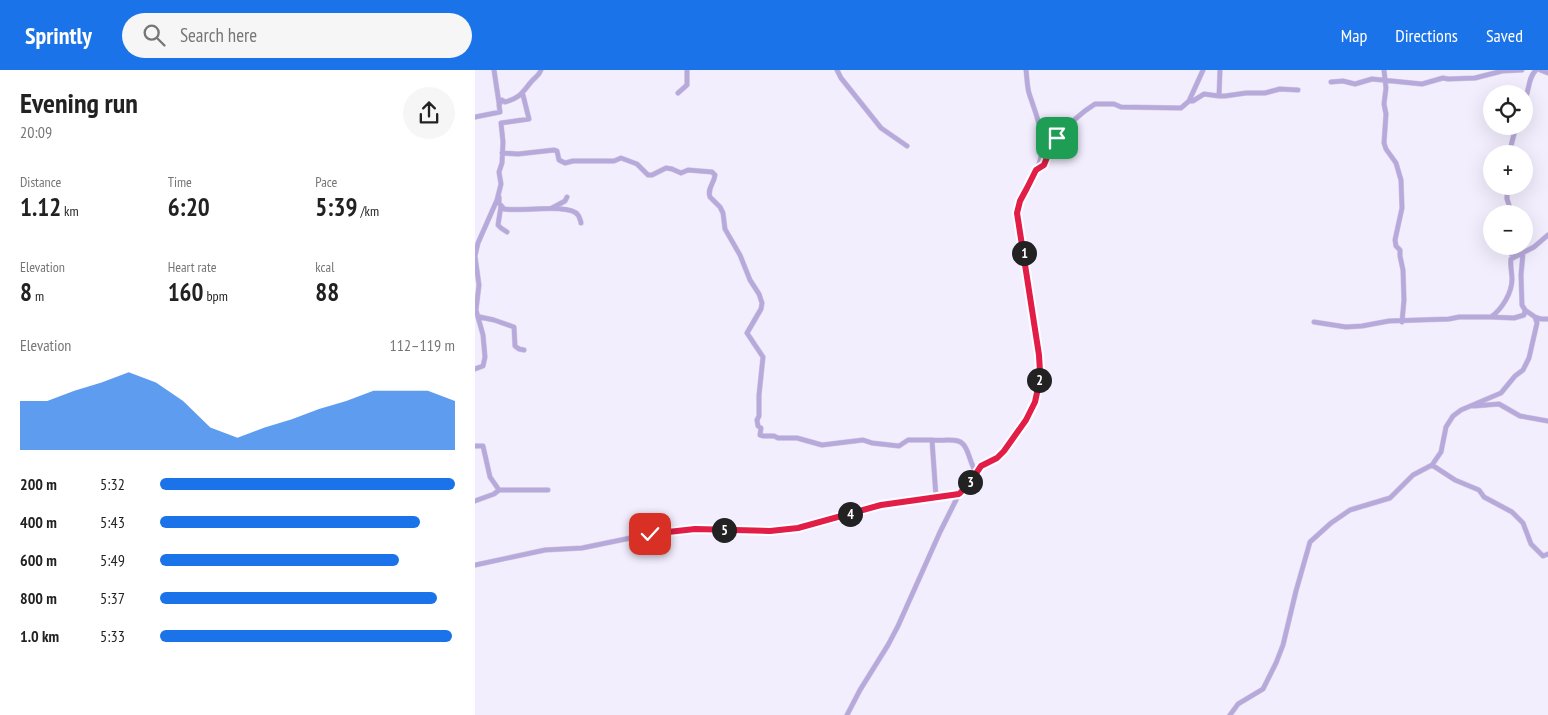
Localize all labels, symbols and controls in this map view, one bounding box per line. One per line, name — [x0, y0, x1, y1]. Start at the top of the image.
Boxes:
search box — [122, 13, 472, 58]
text: Sprintly — [25, 20, 92, 51]
icon: search — [140, 21, 168, 49]
text: Search here — [180, 23, 257, 47]
text: Map — [1341, 24, 1367, 47]
text: Directions — [1395, 24, 1458, 47]
text: Saved — [1486, 24, 1523, 47]
text: Evening run — [20, 84, 138, 121]
map controls — [1483, 85, 1533, 255]
button: locate — [1483, 85, 1533, 135]
button: share — [403, 87, 455, 139]
pin — [1036, 117, 1078, 159]
text: 20:09 — [20, 122, 52, 142]
icon: arrive — [1043, 124, 1071, 152]
button: + — [1483, 145, 1533, 195]
text: Distance — [20, 173, 61, 191]
text: Time — [168, 173, 192, 191]
text: Pace — [315, 173, 337, 191]
text: 1.12 — [20, 191, 61, 223]
text: 6:20 — [168, 191, 210, 223]
text: 5:39 — [315, 191, 357, 223]
text: km — [61, 202, 79, 220]
text: /km — [357, 202, 379, 220]
button: − — [1483, 205, 1533, 255]
pin: 1 — [1011, 240, 1037, 266]
text: 1 — [1021, 244, 1028, 262]
text: Elevation — [20, 258, 65, 276]
text: Heart rate — [168, 258, 217, 276]
text: kcal — [315, 258, 334, 276]
text: 8 — [20, 276, 32, 308]
text: 160 — [168, 276, 204, 308]
text: 88 — [315, 276, 339, 308]
text: m — [32, 287, 44, 305]
text: bpm — [204, 287, 228, 305]
text: Elevation — [20, 335, 71, 355]
text: 112–119 m — [390, 335, 455, 355]
pin: 2 — [1027, 368, 1051, 392]
text: 2 — [1036, 371, 1043, 389]
pin: 3 — [957, 470, 983, 494]
text: 3 — [967, 473, 974, 491]
text: 200 m — [20, 474, 57, 494]
text: 5:32 — [100, 474, 125, 494]
pin: 4 — [837, 502, 863, 526]
text: 4 — [847, 505, 854, 523]
text: 400 m — [20, 512, 57, 532]
text: 5:43 — [100, 512, 125, 532]
pin — [629, 513, 671, 555]
pin: 5 — [711, 518, 737, 542]
icon: check — [636, 520, 664, 548]
text: 5 — [721, 521, 728, 539]
text: 600 m — [20, 550, 57, 570]
text: 5:49 — [100, 550, 125, 570]
text: 800 m — [20, 588, 57, 608]
text: 5:37 — [100, 588, 125, 608]
text: 1.0 km — [20, 626, 59, 646]
text: 5:33 — [100, 626, 125, 646]

